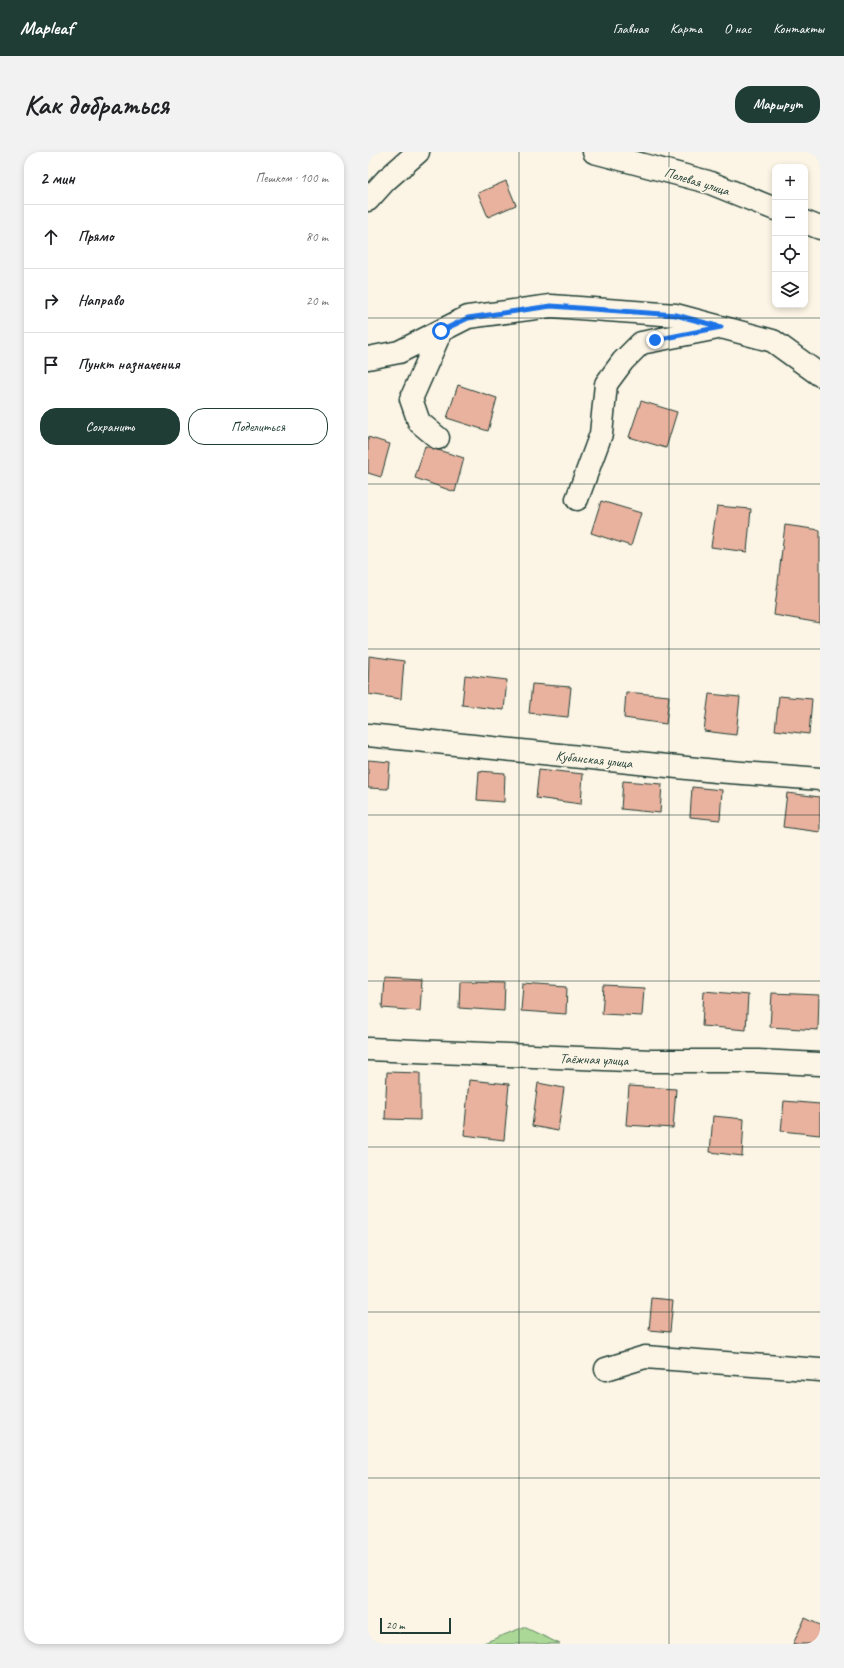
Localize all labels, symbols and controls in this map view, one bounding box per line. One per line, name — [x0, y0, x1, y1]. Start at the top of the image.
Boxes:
text: Mapleaf — [20, 16, 73, 40]
text: Главная — [613, 20, 648, 37]
text: Карта — [670, 20, 702, 37]
text: О нас — [724, 20, 751, 37]
text: Контакты — [773, 20, 824, 37]
button: Маршрут — [735, 86, 820, 123]
text: Как добраться — [24, 87, 169, 122]
street label: Полевая улица — [662, 164, 732, 200]
map controls — [772, 164, 808, 308]
button: + — [772, 164, 808, 200]
text: 2 мин — [40, 168, 75, 189]
text: Пешком · 100 m — [255, 170, 328, 186]
button: − — [772, 200, 808, 236]
icon: ahead — [40, 226, 62, 248]
text: Прямо — [78, 227, 114, 246]
text: 80 m — [306, 229, 328, 245]
button: locate — [772, 236, 808, 272]
button: layers — [772, 272, 808, 308]
icon: right — [40, 290, 62, 312]
text: Направо — [78, 291, 124, 310]
text: 20 m — [306, 293, 328, 309]
route start — [432, 322, 450, 340]
route end — [646, 331, 664, 349]
icon: arrive — [40, 354, 62, 376]
text: Пункт назначения — [78, 355, 180, 374]
button: Сохранить — [40, 408, 180, 445]
button: Поделиться — [188, 408, 328, 445]
street label: Кубанская улица — [555, 747, 634, 772]
street label: Таёжная улица — [559, 1050, 630, 1069]
scale bar — [380, 1616, 451, 1635]
text: 20 m — [386, 1618, 405, 1632]

